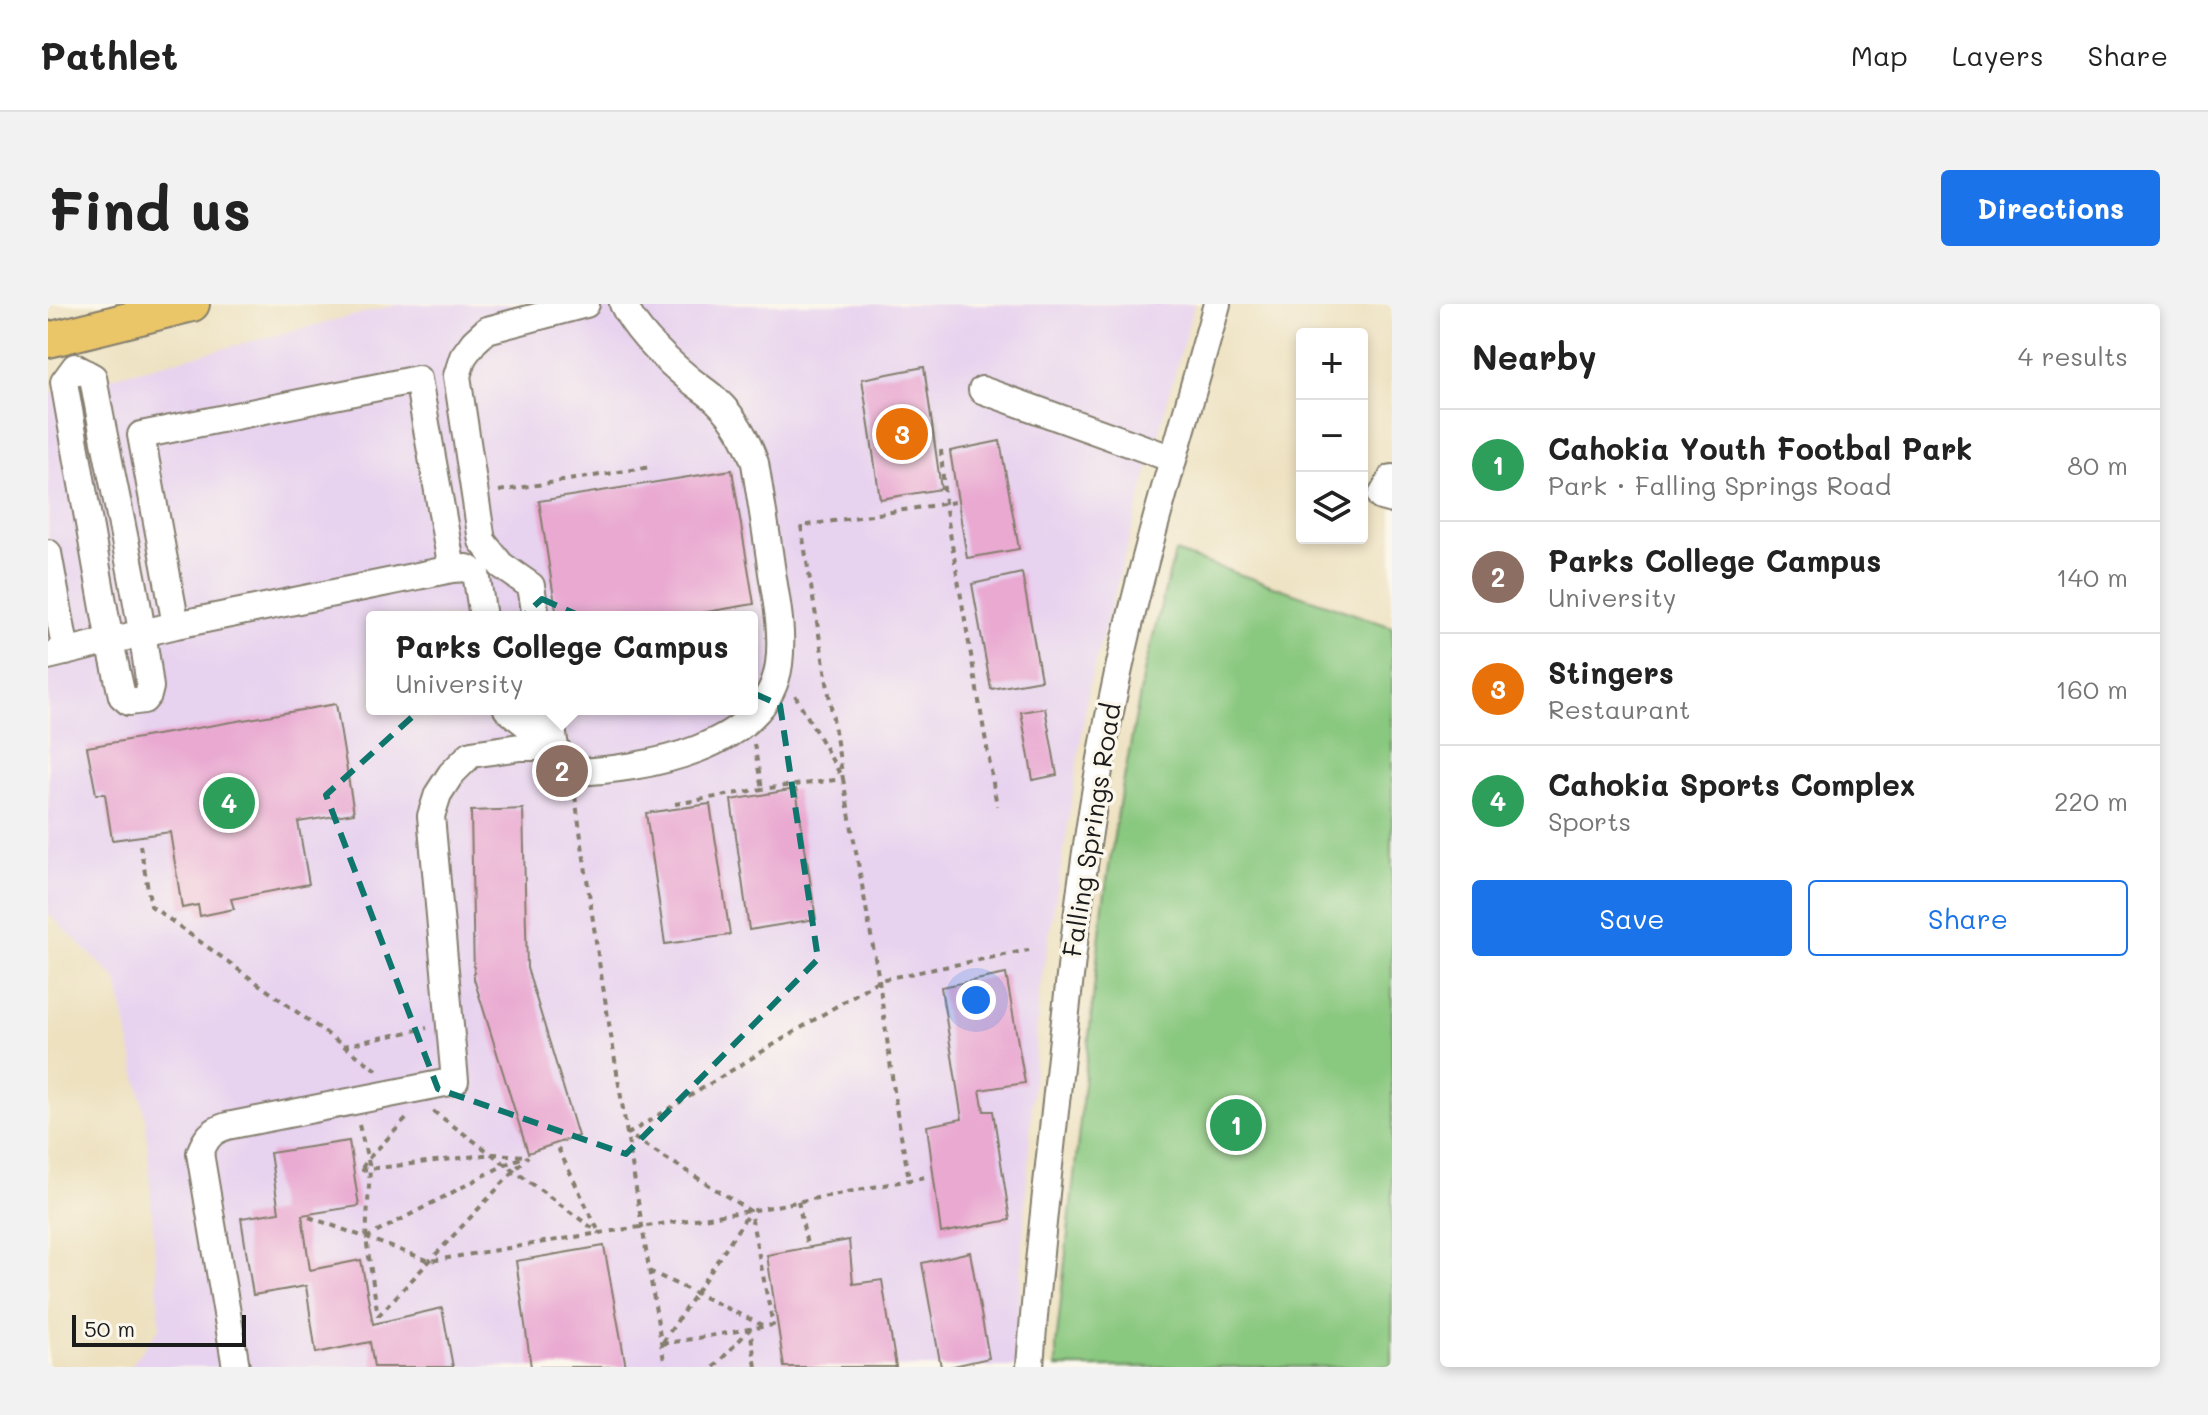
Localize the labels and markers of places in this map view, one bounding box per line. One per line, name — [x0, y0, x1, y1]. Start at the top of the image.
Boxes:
pin: 3 — [876, 404, 928, 464]
pin: 2 — [536, 741, 588, 801]
pin: 4 — [203, 773, 255, 833]
pin: 1 — [1210, 1095, 1262, 1155]

